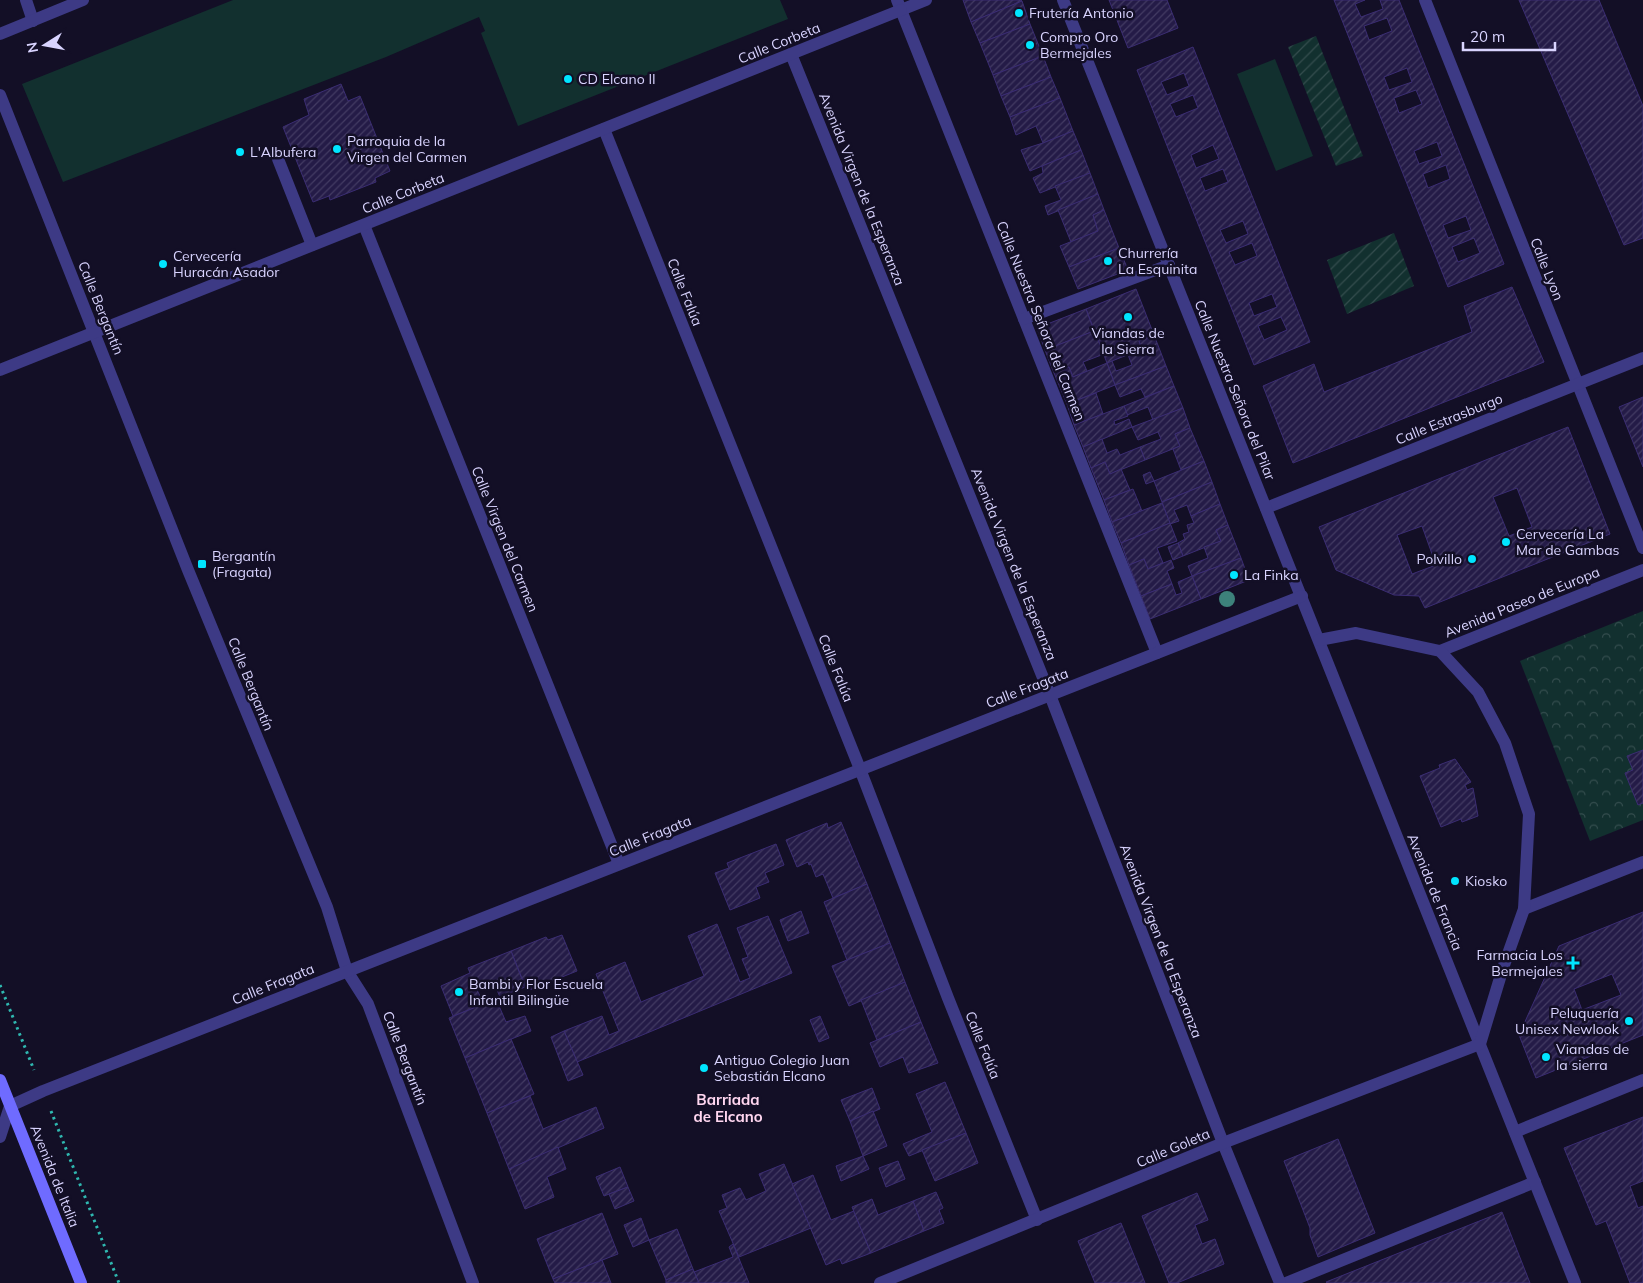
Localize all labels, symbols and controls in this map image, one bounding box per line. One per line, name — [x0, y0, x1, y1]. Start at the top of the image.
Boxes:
place label: Frutería Antonio — [1029, 4, 1134, 22]
marker: Frutería Antonio — [1013, 7, 1025, 19]
street label: Calle Corbeta — [735, 18, 823, 68]
north arrow — [20, 20, 70, 70]
scale bar — [1463, 20, 1556, 52]
text: 20 m — [1470, 27, 1505, 46]
place label: Compro Oro Bermejales — [1040, 28, 1118, 62]
marker: Compro Oro Bermejales — [1024, 39, 1036, 51]
text: N — [22, 41, 42, 54]
place label: CD Elcano II — [578, 70, 656, 88]
marker: CD Elcano II — [562, 73, 574, 85]
street label: Avenida Virgen de la Esperanza — [815, 90, 909, 288]
place label: Parroquia de la Virgen del Carmen — [347, 132, 467, 166]
place label: L'Albufera — [250, 143, 316, 161]
marker: Parroquia de la Virgen del Carmen — [331, 143, 343, 155]
marker: L'Albufera — [234, 146, 246, 158]
street label: Calle Corbeta — [359, 168, 447, 218]
street label: Calle Nuestra Señora del Carmen — [993, 218, 1089, 424]
street label: Calle Lyon — [1526, 235, 1568, 303]
place label: Churrería La Esquinita — [1118, 244, 1197, 278]
place label: Cervecería Huracán Asador — [173, 247, 280, 281]
street label: Calle Falúa — [663, 255, 707, 329]
marker: Churrería La Esquinita — [1102, 255, 1114, 267]
marker: Cervecería Huracán Asador — [157, 258, 169, 270]
street label: Calle Bergantín — [74, 259, 128, 357]
street label: Calle Nuestra Señora del Pilar — [1191, 297, 1280, 483]
marker: Viandas de la Sierra — [1122, 311, 1134, 323]
place label: Viandas de la Sierra — [1091, 324, 1165, 358]
street label: Calle Estrasburgo — [1393, 389, 1505, 449]
street label: Calle Virgen del Carmen — [468, 463, 542, 615]
street label: Avenida Virgen de la Esperanza — [967, 465, 1061, 663]
place label: Cervecería La Mar de Gambas — [1516, 525, 1620, 559]
marker: Cervecería La Mar de Gambas — [1500, 536, 1512, 548]
place label: Bergantín (Fragata) — [212, 547, 276, 581]
place label: Polvillo — [1416, 550, 1462, 568]
marker: Polvillo — [1466, 553, 1478, 565]
marker: Bergantín (Fragata) — [196, 558, 208, 570]
street label: Avenida Paseo de Europa — [1442, 563, 1602, 641]
place label: La Finka — [1244, 566, 1299, 584]
marker: La Finka — [1228, 569, 1240, 581]
street label: Calle Falúa — [814, 631, 858, 705]
street label: Calle Bergantín — [224, 635, 278, 733]
street label: Calle Fragata — [983, 664, 1071, 712]
street label: Calle Fragata — [606, 811, 694, 861]
street label: Avenida de Francia — [1403, 831, 1467, 953]
street label: Avenida Virgen de la Esperanza — [1116, 842, 1206, 1040]
place label: Kiosko — [1465, 872, 1507, 890]
marker: Kiosko — [1449, 875, 1461, 887]
place label: Farmacia Los Bermejales — [1476, 946, 1563, 980]
marker: Farmacia Los Bermejales — [1567, 957, 1579, 969]
street label: Calle Fragata — [229, 959, 317, 1009]
place label: Bambi y Flor Escuela Infantil Bilingüe — [469, 975, 603, 1009]
marker: Bambi y Flor Escuela Infantil Bilingüe — [453, 986, 465, 998]
place label: Peluquería Unisex Newlook — [1515, 1004, 1620, 1038]
street label: Calle Bergantín — [379, 1008, 431, 1108]
street label: Calle Falúa — [961, 1008, 1005, 1082]
marker: Peluquería Unisex Newlook — [1623, 1015, 1635, 1027]
place label: Viandas de la sierra — [1556, 1040, 1629, 1074]
place label: Antiguo Colegio Juan Sebastián Elcano — [714, 1051, 850, 1085]
marker: Viandas de la sierra — [1540, 1051, 1552, 1063]
marker: Antiguo Colegio Juan Sebastián Elcano — [698, 1062, 710, 1074]
district label: Barriada de Elcano — [693, 1090, 763, 1126]
street label: Avenida de Italia — [26, 1122, 84, 1230]
street label: Calle Goleta — [1134, 1124, 1212, 1172]

